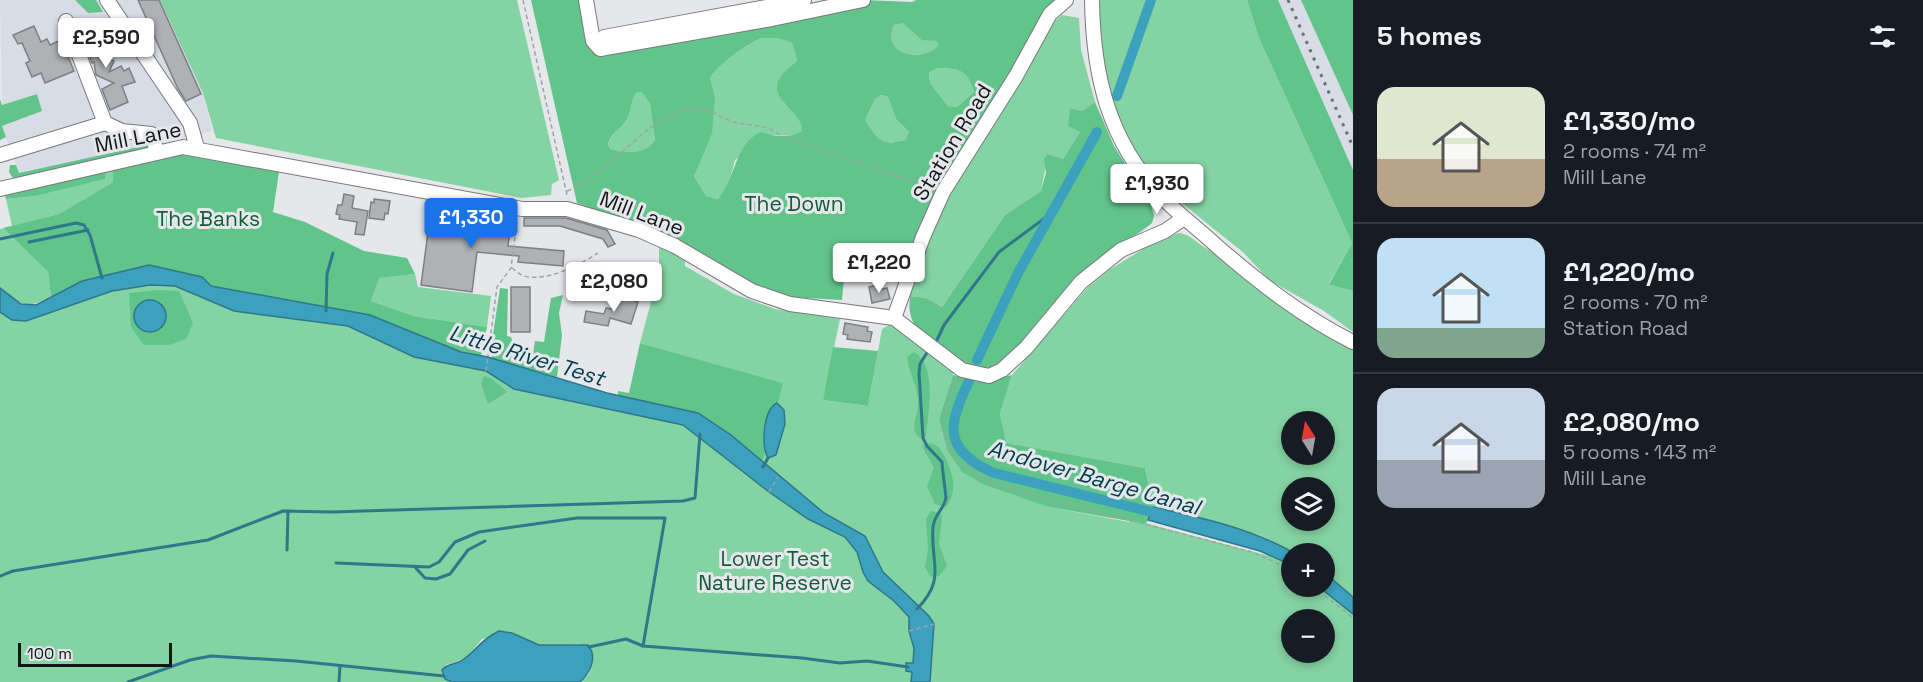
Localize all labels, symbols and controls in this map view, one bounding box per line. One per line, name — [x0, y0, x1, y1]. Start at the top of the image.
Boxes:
pin: £2,590 — [57, 18, 155, 69]
text: 5 homes — [1377, 19, 1482, 53]
icon: filters — [1866, 20, 1899, 53]
text: £2,590 — [72, 24, 140, 50]
street label: Station Road — [907, 79, 997, 205]
text: £1,330/mo — [1563, 104, 1696, 138]
icon: home — [1425, 111, 1497, 183]
street label: Mill Lane — [92, 115, 184, 159]
text: 2 rooms · 74 m² — [1563, 138, 1706, 164]
pin: £1,930 — [1108, 164, 1206, 215]
text: Mill Lane — [1563, 164, 1647, 190]
text: £1,930 — [1124, 170, 1190, 196]
street label: Mill Lane — [596, 185, 688, 241]
park label: The Down — [744, 190, 844, 217]
pin: £1,330 — [422, 198, 520, 249]
text: £1,330 — [439, 204, 503, 230]
park label: The Banks — [156, 205, 260, 232]
pin: £1,220 — [830, 243, 928, 294]
text: £1,220 — [847, 249, 911, 275]
text: £1,220/mo — [1563, 255, 1695, 289]
pin: £2,080 — [565, 262, 663, 313]
icon: home — [1425, 262, 1497, 334]
text: £2,080 — [580, 268, 648, 294]
text: 2 rooms · 70 m² — [1563, 289, 1707, 315]
text: Station Road — [1563, 315, 1688, 341]
water label: Little River Test — [446, 318, 610, 392]
text: £2,080/mo — [1563, 405, 1700, 439]
north arrow — [1281, 411, 1335, 465]
map controls — [1281, 411, 1335, 663]
icon: home — [1425, 412, 1497, 484]
water label: Andover Barge Canal — [985, 433, 1206, 521]
text: 5 rooms · 143 m² — [1563, 439, 1716, 465]
text: Mill Lane — [1563, 465, 1647, 491]
button: layers — [1281, 477, 1335, 531]
button: + — [1281, 543, 1335, 597]
park label: Lower Test Nature Reserve — [698, 545, 852, 596]
button: − — [1281, 609, 1335, 663]
scale bar — [18, 640, 172, 668]
text: 100 m — [27, 643, 72, 664]

